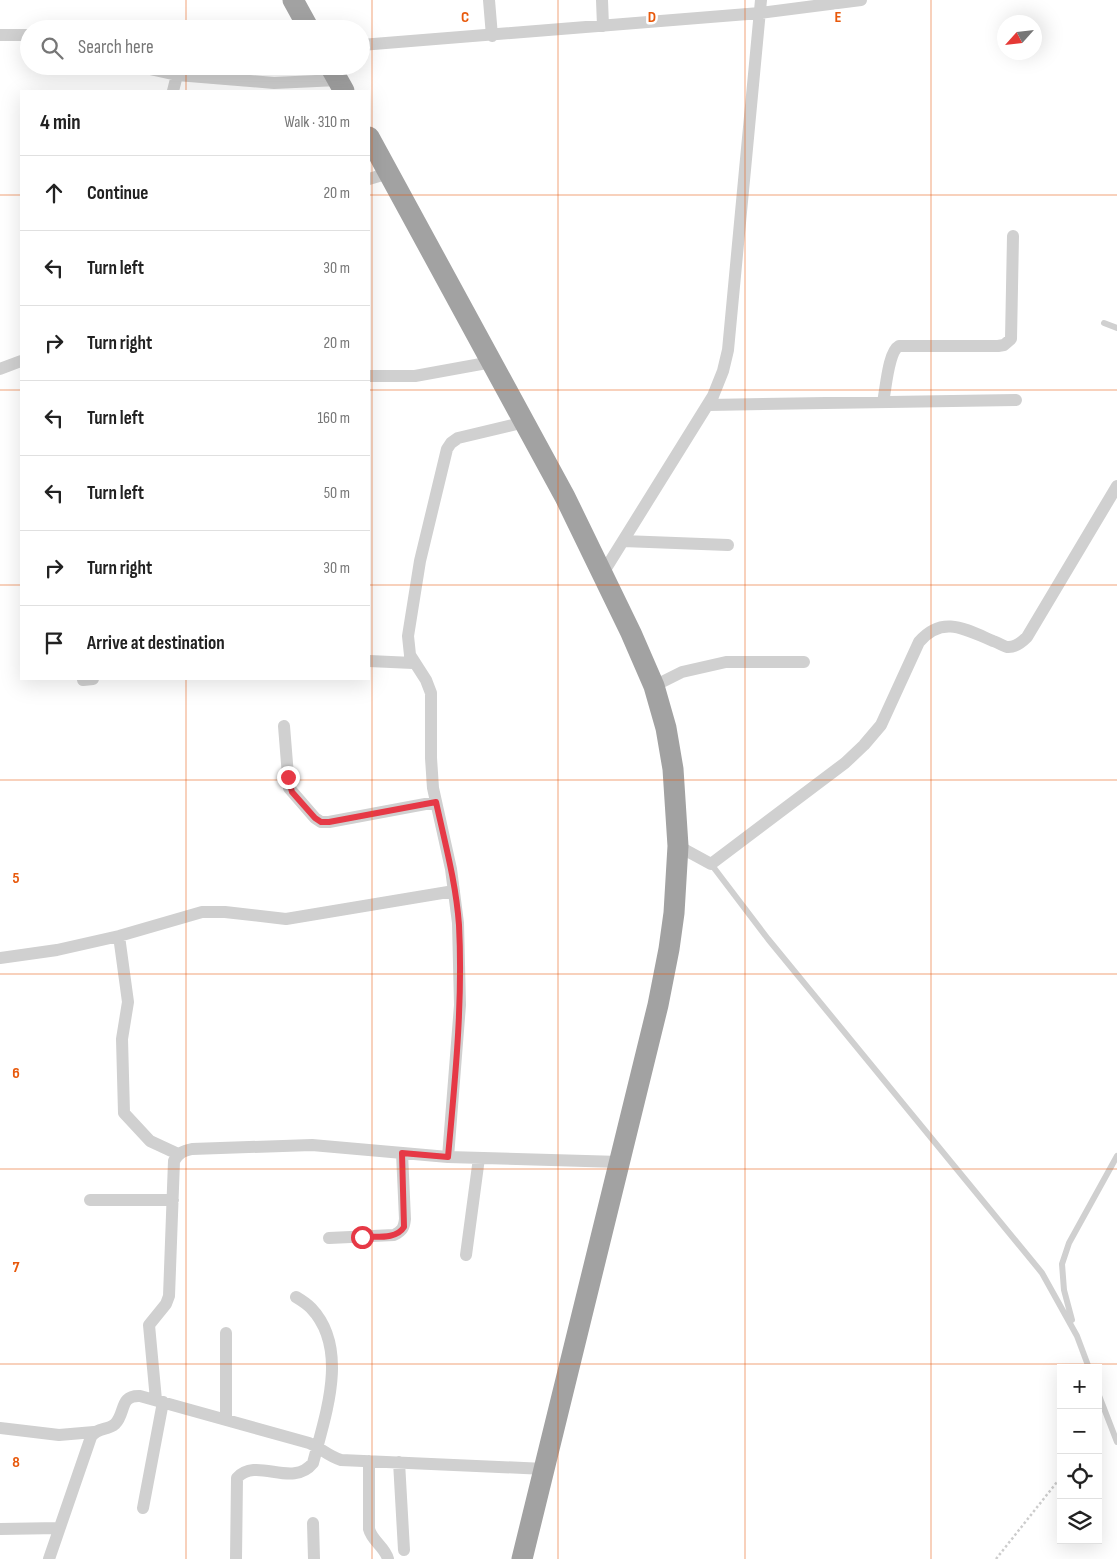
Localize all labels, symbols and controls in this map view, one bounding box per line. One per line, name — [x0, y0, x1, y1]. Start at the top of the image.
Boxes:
text: C — [461, 8, 469, 27]
text: D — [648, 8, 656, 27]
text: E — [835, 8, 842, 27]
north arrow — [997, 15, 1042, 60]
search box — [20, 20, 370, 75]
icon: search — [38, 34, 66, 62]
text: Search here — [78, 36, 154, 59]
text: 4 min — [40, 110, 81, 135]
text: Walk · 310 m — [284, 113, 350, 132]
icon: ahead — [40, 179, 68, 207]
text: Continue — [87, 182, 148, 205]
text: 20 m — [323, 184, 350, 203]
icon: left — [40, 254, 68, 282]
text: Turn left — [87, 257, 144, 280]
text: 30 m — [323, 259, 350, 278]
icon: right — [40, 329, 68, 357]
text: Turn right — [87, 332, 152, 355]
text: 20 m — [323, 334, 350, 353]
icon: left — [40, 404, 68, 432]
text: Turn left — [87, 407, 144, 430]
text: 160 m — [317, 409, 350, 428]
icon: left — [40, 479, 68, 507]
text: Turn left — [87, 482, 144, 505]
text: 50 m — [324, 484, 350, 503]
icon: right — [40, 554, 68, 582]
text: Turn right — [87, 557, 152, 580]
text: 30 m — [323, 559, 350, 578]
icon: arrive — [40, 629, 68, 657]
text: Arrive at destination — [87, 632, 225, 655]
route end — [277, 766, 300, 789]
text: 5 — [12, 869, 20, 888]
text: 6 — [12, 1064, 20, 1083]
route start — [351, 1226, 374, 1249]
text: 7 — [13, 1258, 20, 1277]
map controls — [1057, 1364, 1102, 1544]
button: + — [1057, 1364, 1102, 1409]
button: − — [1057, 1409, 1102, 1454]
text: 8 — [12, 1453, 20, 1472]
button: locate — [1057, 1454, 1102, 1499]
button: layers — [1057, 1499, 1102, 1544]

